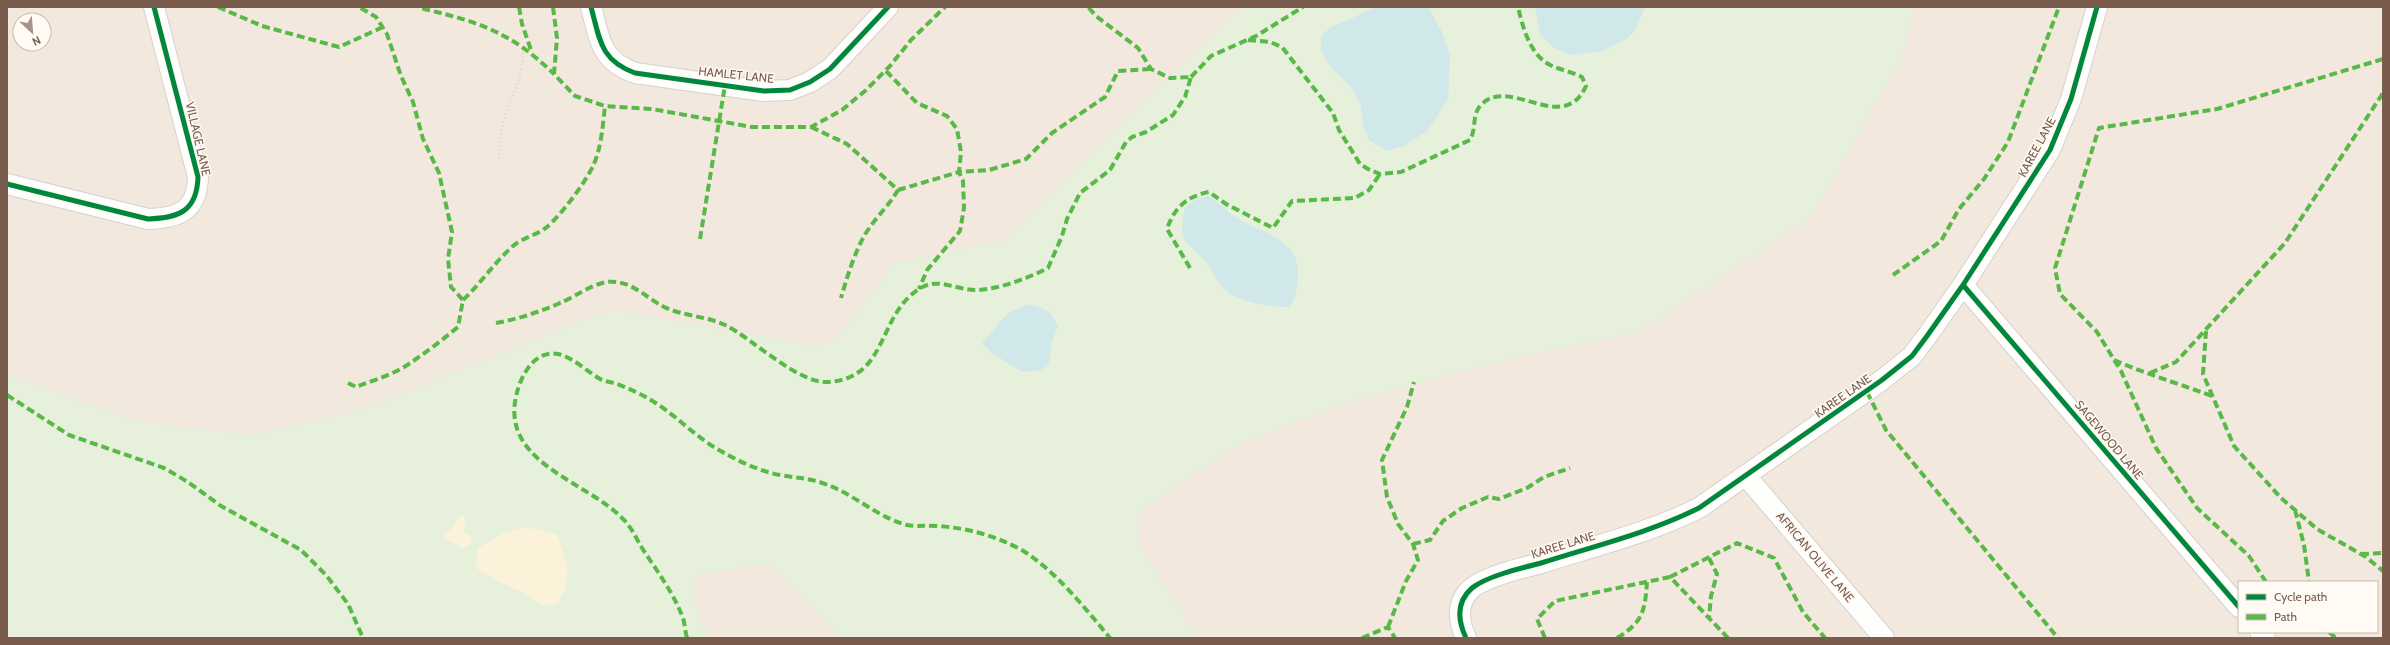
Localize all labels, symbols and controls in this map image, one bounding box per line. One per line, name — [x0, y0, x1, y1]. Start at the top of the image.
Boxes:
north arrow — [12, 12, 52, 52]
text: N — [30, 33, 43, 49]
street label: HAMLET LANE — [698, 63, 775, 86]
street label: VILLAGE LANE — [183, 100, 214, 178]
street label: KAREE LANE — [2014, 114, 2059, 179]
street label: KAREE LANE — [1811, 370, 1874, 421]
street label: SAGEWOOD LANE — [2072, 397, 2147, 483]
street label: AFRICAN OLIVE LANE — [1773, 508, 1858, 605]
street label: KAREE LANE — [1529, 528, 1597, 561]
legend — [2238, 581, 2378, 633]
text: Cycle path — [2274, 589, 2327, 604]
text: Path — [2274, 609, 2297, 624]

